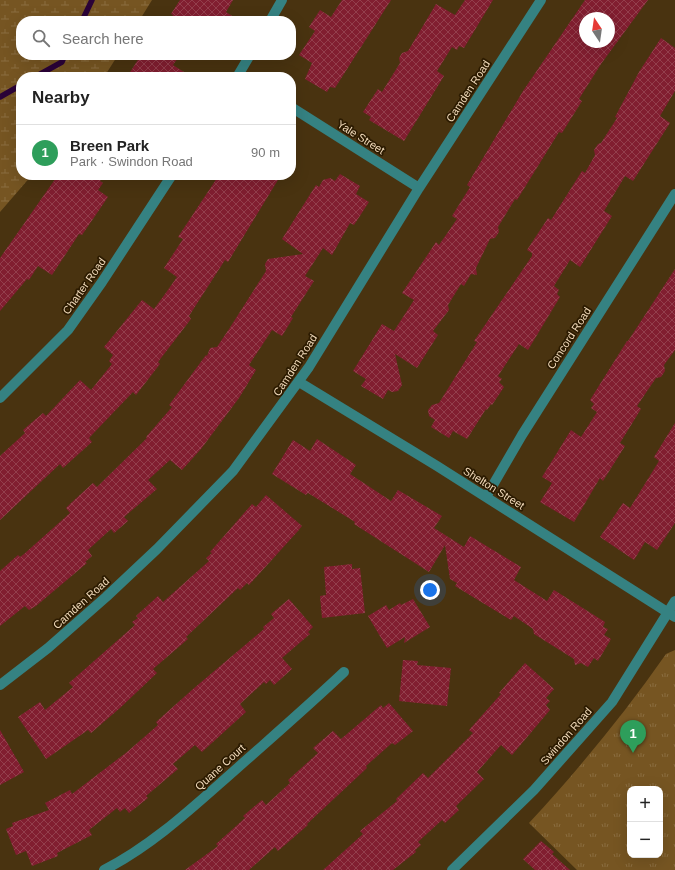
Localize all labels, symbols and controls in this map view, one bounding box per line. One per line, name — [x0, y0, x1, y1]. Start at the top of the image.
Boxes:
north arrow — [579, 12, 615, 48]
search box — [16, 16, 296, 60]
icon: search — [30, 27, 52, 49]
text: Search here — [62, 30, 144, 47]
street label: Camden Road — [444, 58, 492, 124]
text: Nearby — [32, 88, 90, 107]
street label: Yale Street — [335, 118, 387, 156]
text: Breen Park — [70, 137, 149, 154]
text: 1 — [41, 145, 49, 160]
text: 90 m — [251, 145, 280, 160]
text: Park · Swindon Road — [70, 154, 193, 169]
street label: Charter Road — [60, 256, 108, 316]
street label: Concord Road — [545, 305, 593, 371]
street label: Camden Road — [271, 332, 319, 398]
street label: Shelton Street — [461, 464, 527, 512]
street label: Camden Road — [51, 575, 111, 631]
your location — [420, 580, 440, 600]
street label: Swindon Road — [538, 705, 594, 767]
pin: 1 — [620, 720, 646, 753]
street label: Quane Court — [193, 741, 247, 793]
map controls — [627, 786, 663, 858]
button: + — [627, 786, 663, 822]
button: − — [627, 822, 663, 858]

